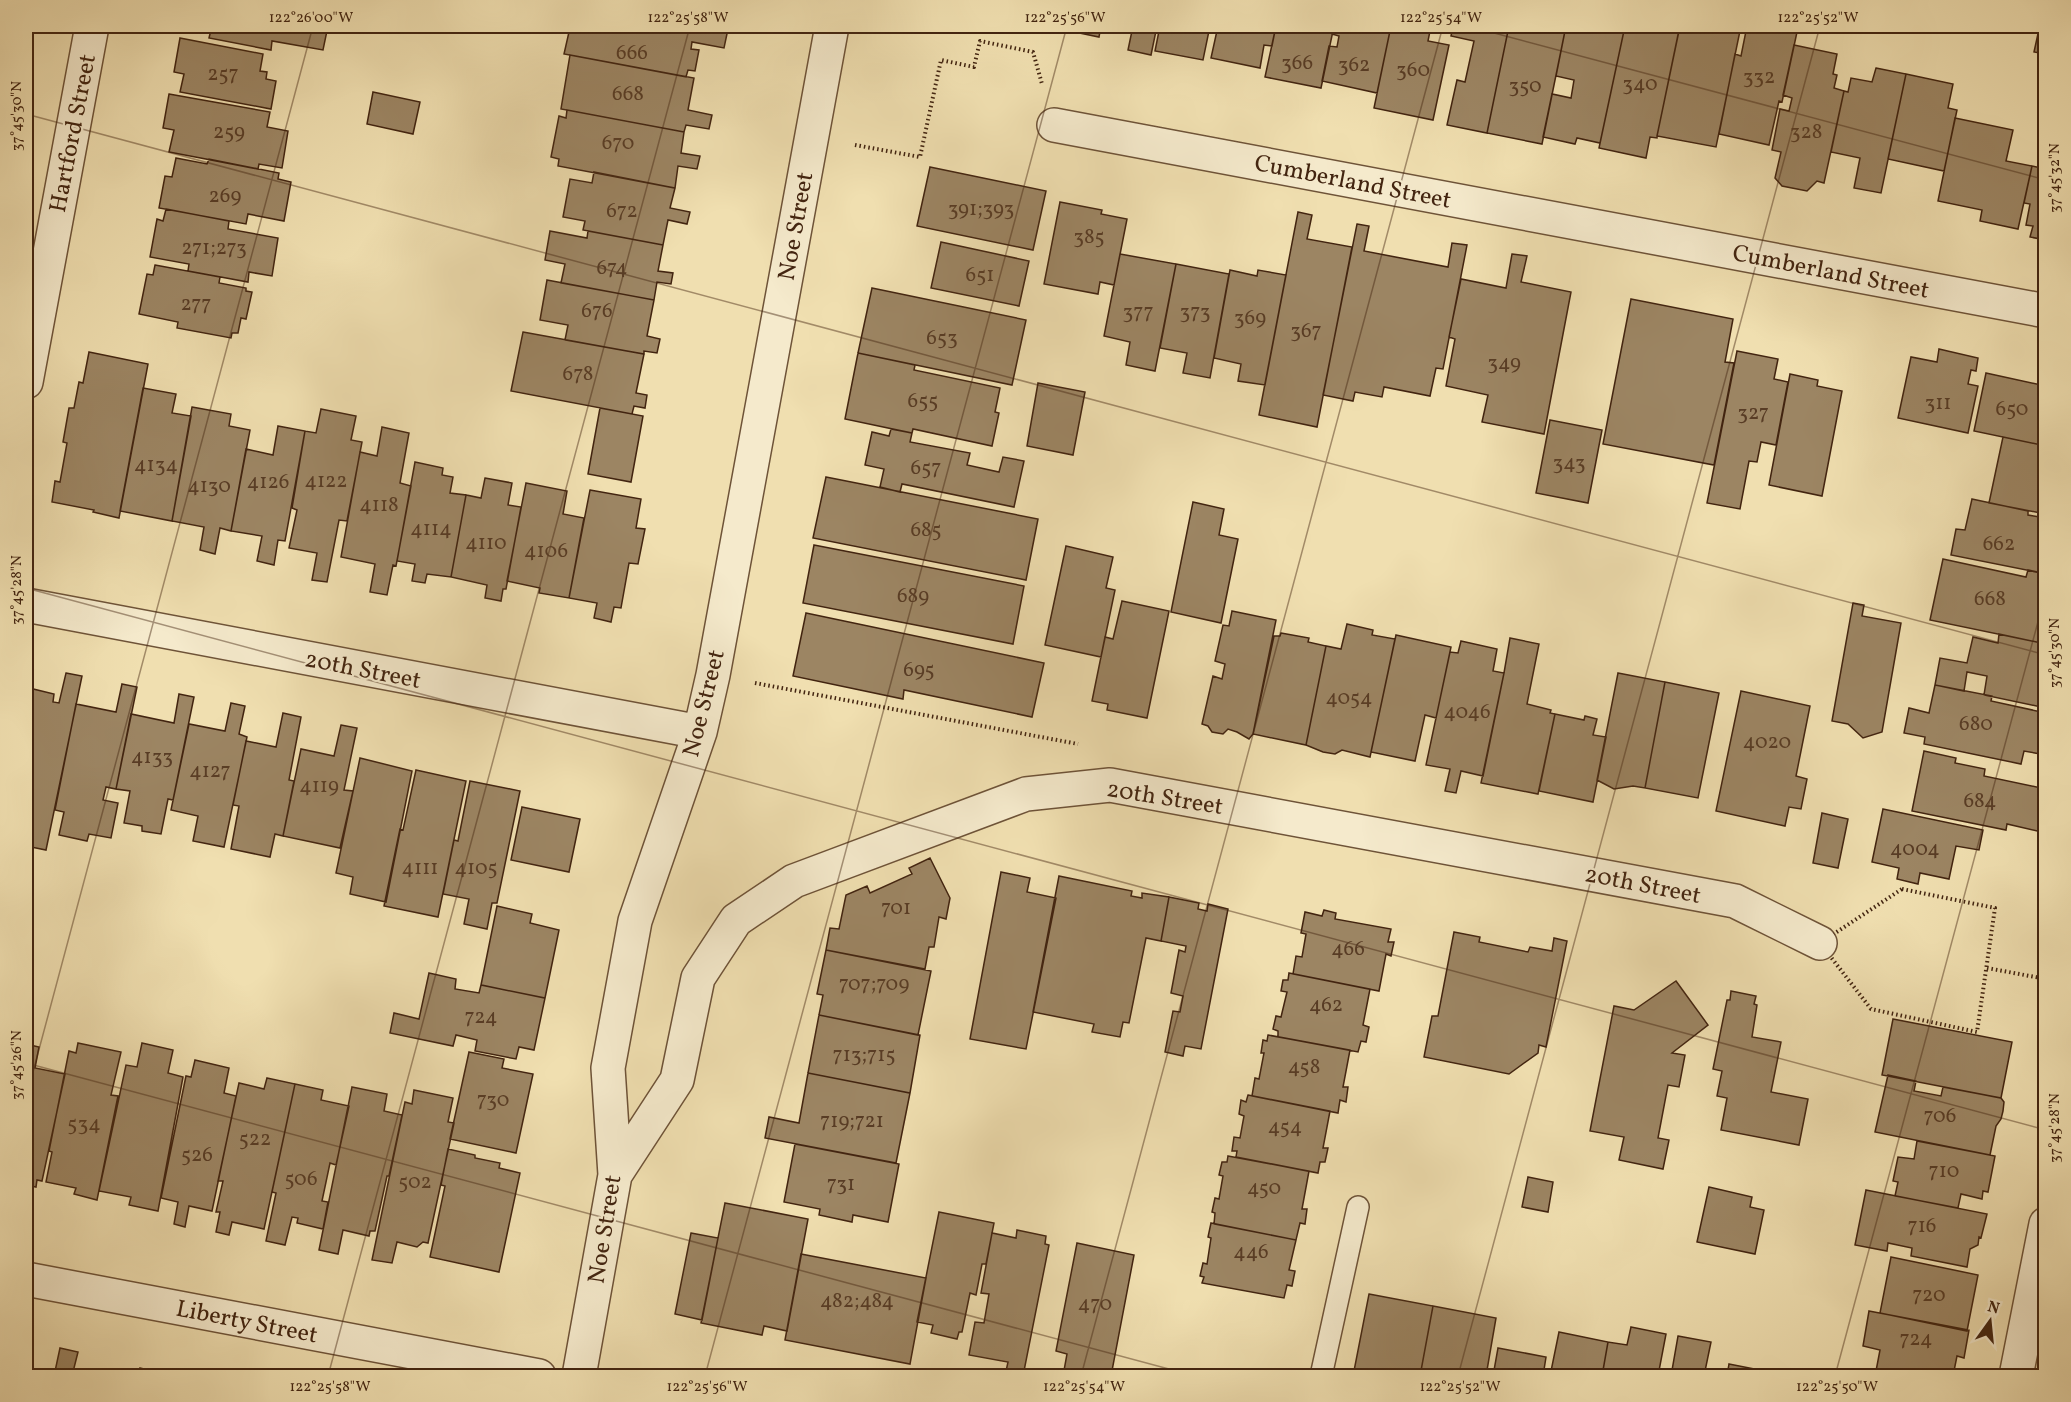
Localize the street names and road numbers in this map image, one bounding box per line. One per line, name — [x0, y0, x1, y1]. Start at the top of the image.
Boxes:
street label: Hartford Street — [42, 51, 106, 216]
street label: Cumberland Street — [1251, 147, 1454, 219]
street label: Noe Street — [771, 169, 823, 283]
street label: Cumberland Street — [1729, 237, 1932, 309]
street label: 20th Street — [302, 643, 424, 699]
street label: Noe Street — [675, 646, 735, 761]
street label: 20th Street — [1104, 773, 1225, 825]
street label: 20th Street — [1582, 858, 1704, 914]
street label: Noe Street — [581, 1173, 631, 1286]
street label: Liberty Street — [173, 1293, 320, 1353]

